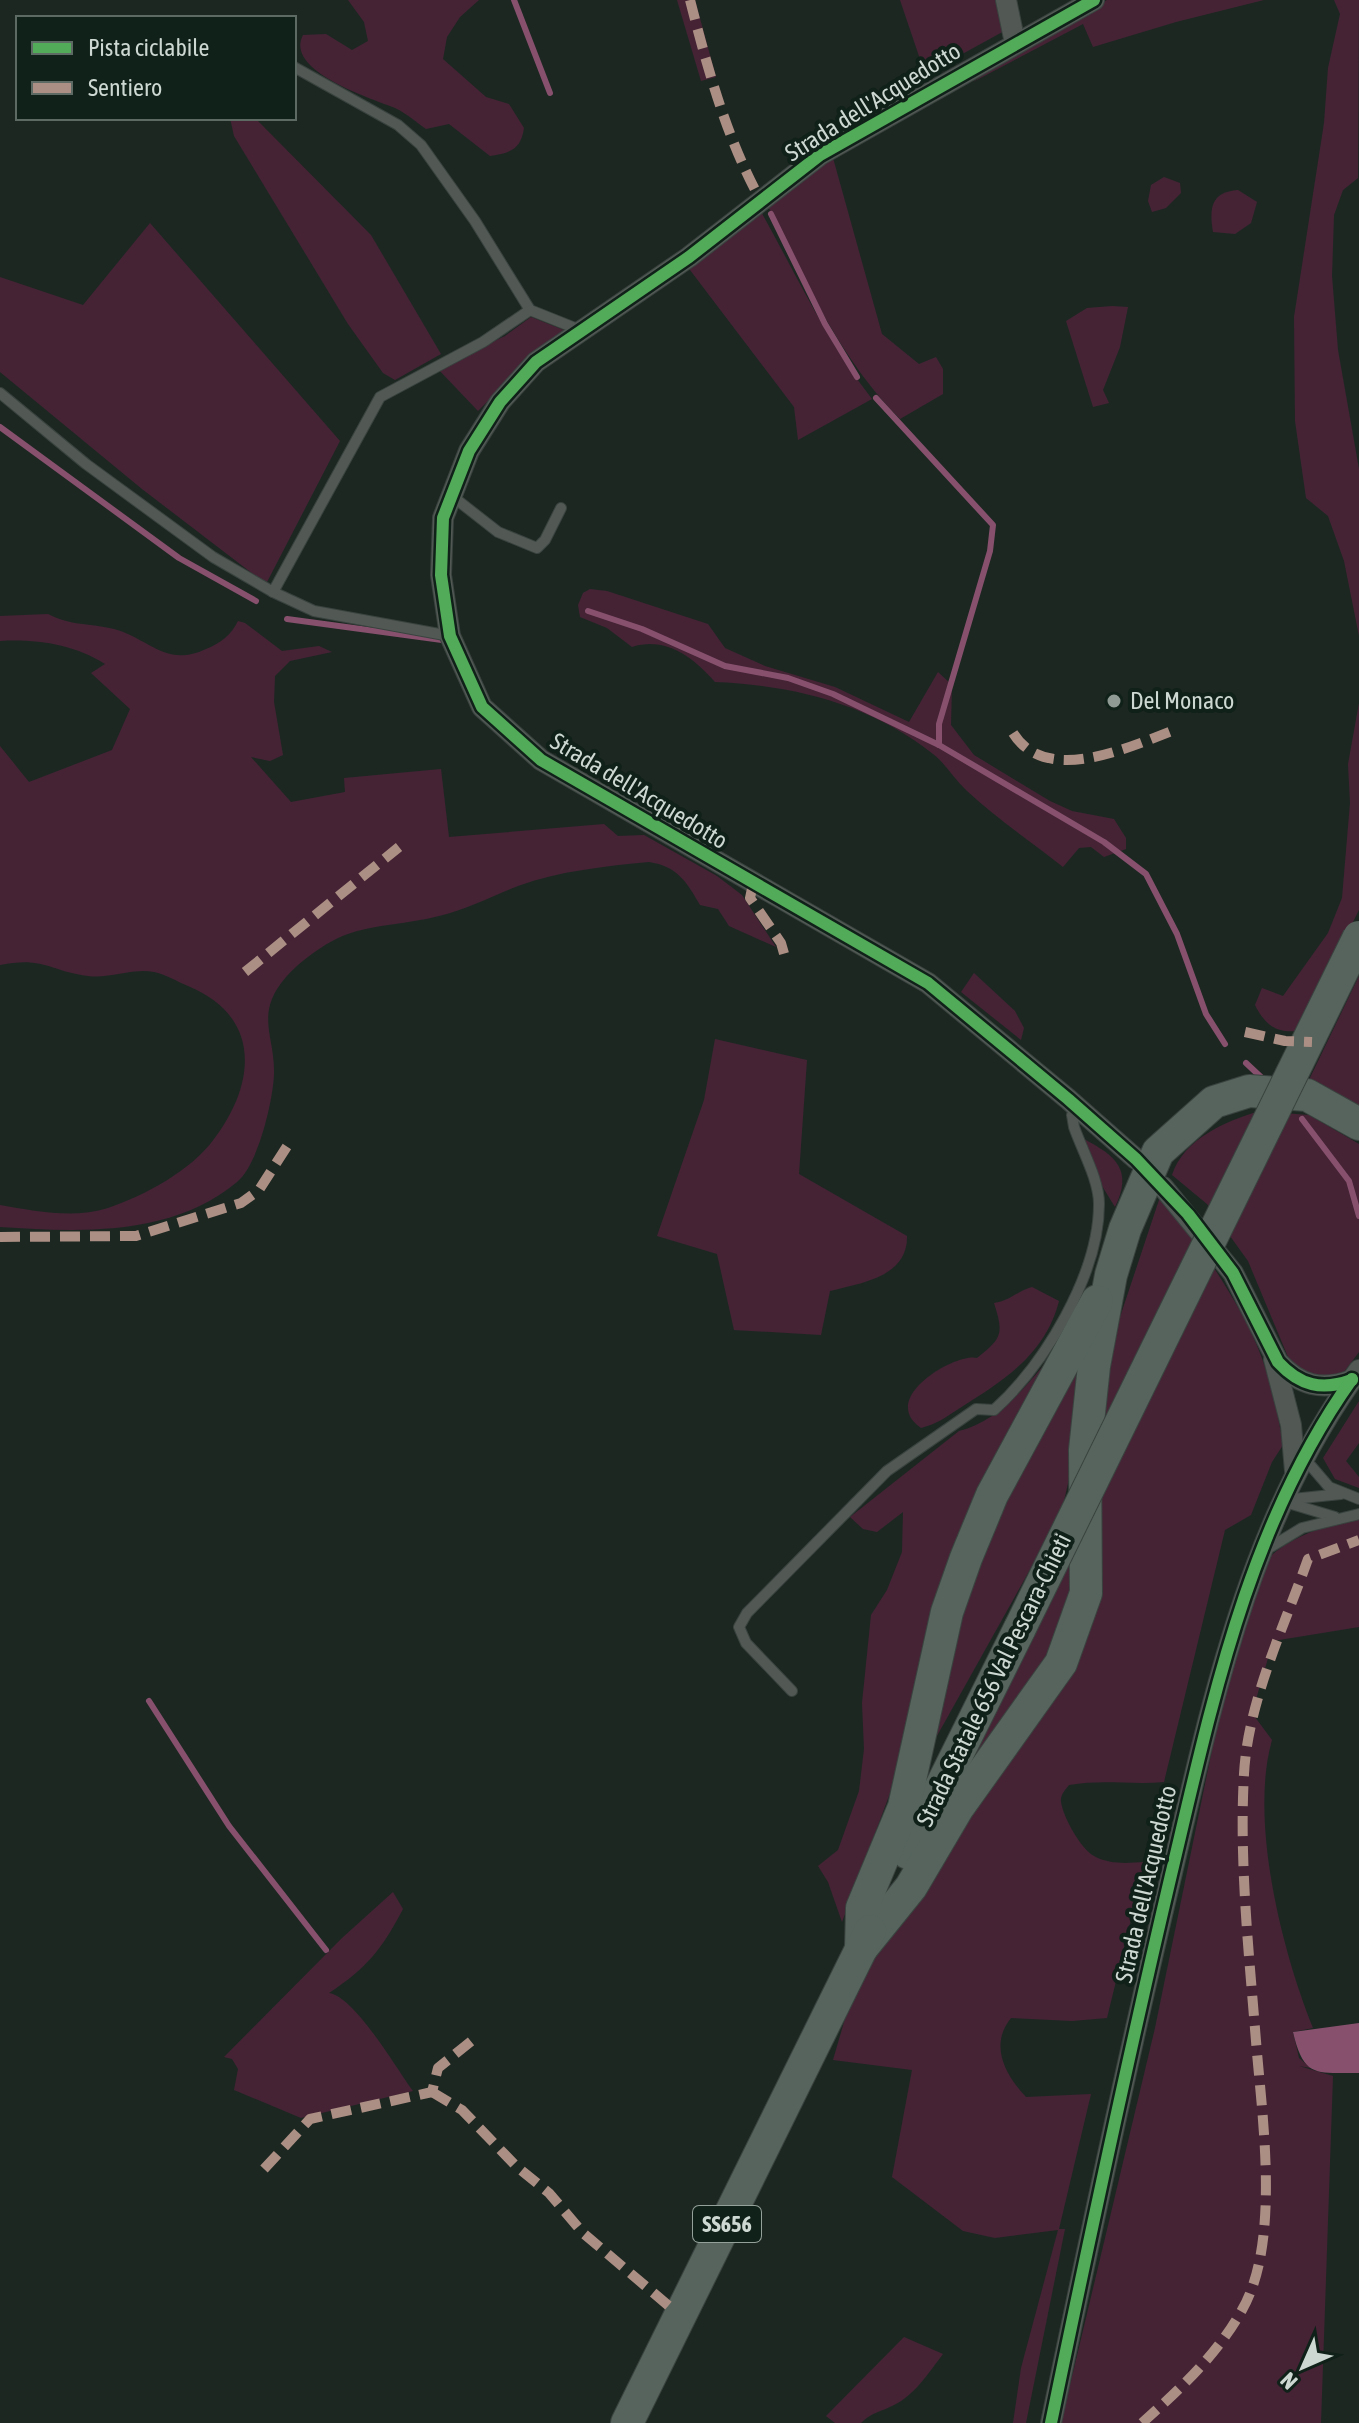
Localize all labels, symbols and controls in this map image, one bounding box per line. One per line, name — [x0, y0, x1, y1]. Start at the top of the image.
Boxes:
legend — [16, 16, 296, 120]
text: Pista ciclabile — [88, 34, 209, 61]
street label: Strada dell'Acquedotto — [780, 37, 965, 166]
text: Sentiero — [88, 74, 162, 101]
place label: Del Monaco — [1130, 687, 1234, 714]
marker: Del Monaco — [1105, 692, 1123, 710]
street label: Strada dell'Acquedotto — [546, 727, 733, 854]
street label: Strada Statale 656 Val Pescara-Chieti — [911, 1529, 1076, 1830]
street label: Strada dell'Acquedotto — [1110, 1783, 1181, 1985]
road number: SS656 — [693, 2206, 761, 2242]
north arrow — [1263, 2327, 1343, 2407]
text: N — [1275, 2367, 1303, 2395]

